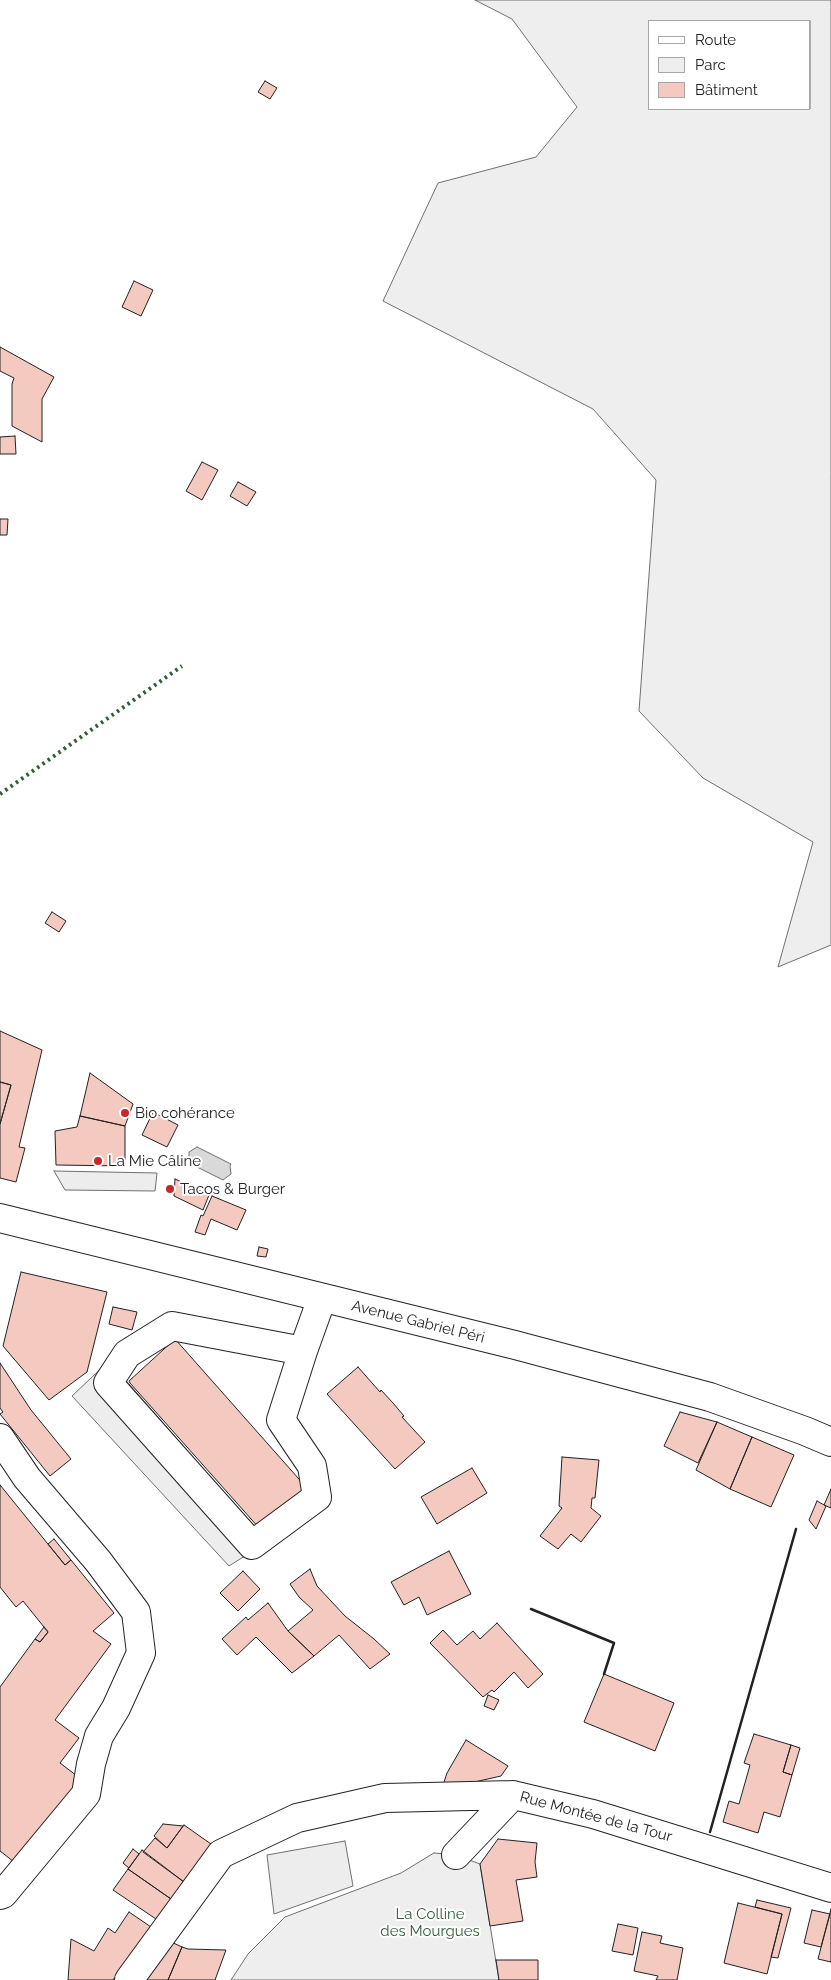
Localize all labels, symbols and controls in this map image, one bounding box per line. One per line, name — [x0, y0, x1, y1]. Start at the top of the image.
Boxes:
legend — [648, 20, 811, 110]
text: Route — [695, 31, 736, 49]
text: Parc — [695, 56, 726, 74]
text: Bâtiment — [695, 81, 758, 99]
place label: Bio cohérance — [135, 1104, 235, 1122]
marker: Bio cohérance — [119, 1107, 131, 1119]
place label: La Mie Câline — [108, 1152, 201, 1170]
marker: La Mie Câline — [92, 1155, 104, 1167]
place label: Tacos & Burger — [180, 1180, 285, 1198]
marker: Tacos & Burger — [164, 1183, 176, 1195]
street label: Avenue Gabriel Péri — [350, 1297, 486, 1347]
street label: Rue Montée de la Tour — [518, 1788, 674, 1846]
park label: La Colline des Mourgues — [380, 1905, 480, 1940]

